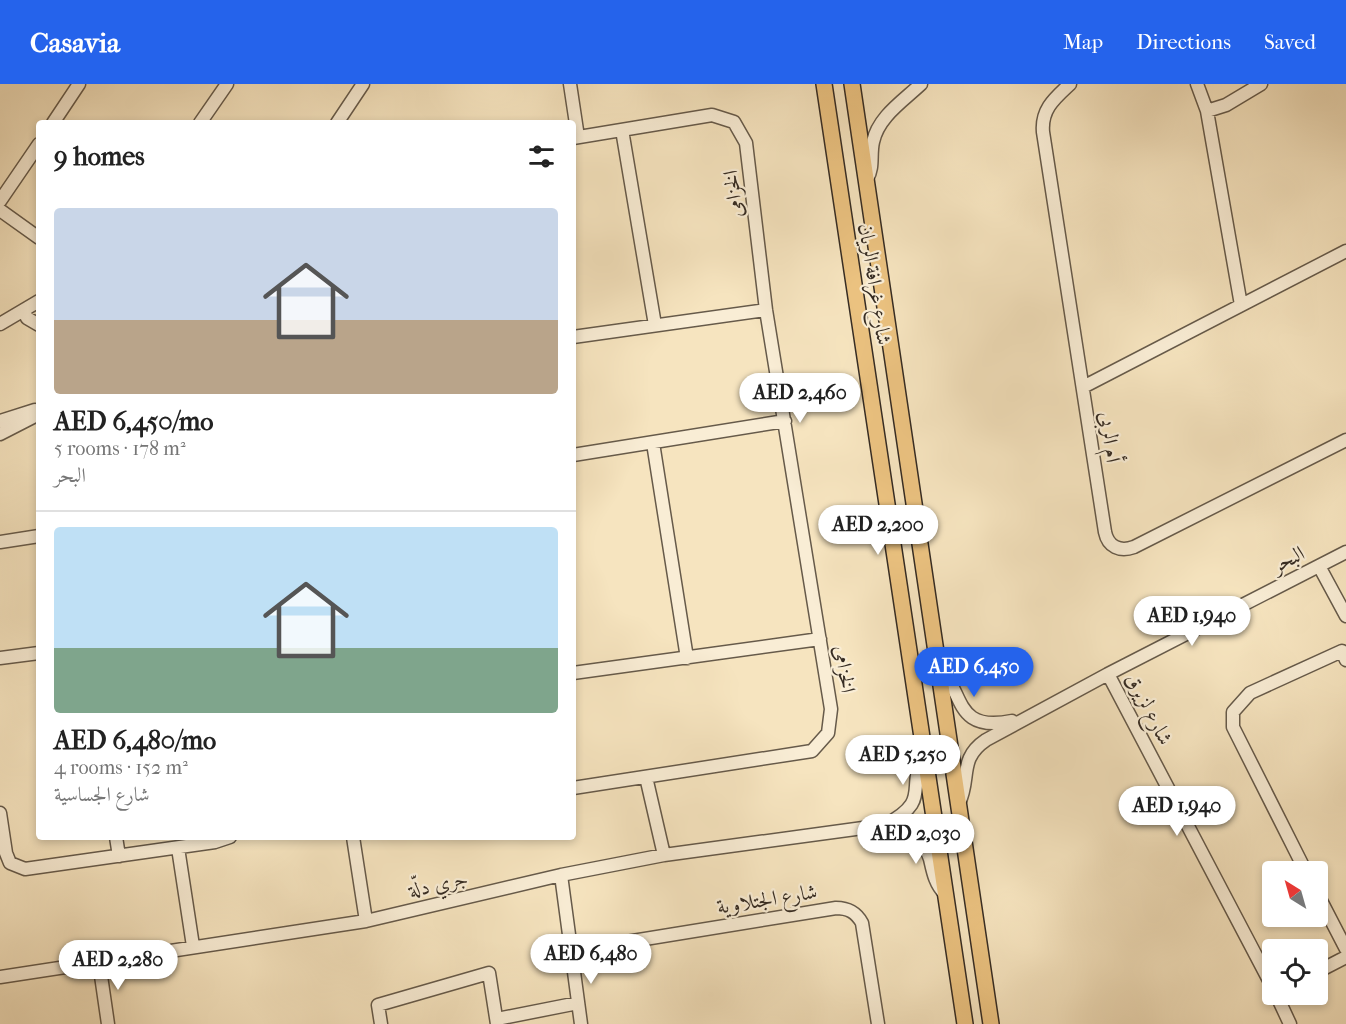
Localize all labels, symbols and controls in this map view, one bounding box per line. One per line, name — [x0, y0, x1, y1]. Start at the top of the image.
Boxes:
text: Casavia — [30, 26, 120, 59]
text: Map — [1063, 30, 1103, 54]
text: Directions — [1136, 30, 1231, 54]
text: Saved — [1264, 30, 1316, 54]
icon: filters — [525, 140, 558, 173]
text: 9 homes — [54, 141, 145, 172]
street label: الخزامى — [718, 169, 749, 219]
street label: شارع غرافة الريان — [848, 222, 896, 347]
icon: home — [252, 247, 360, 355]
pin: AED 2,460 — [731, 373, 869, 424]
text: AED 2,460 — [753, 381, 847, 404]
text: AED 6,450/mo — [54, 406, 214, 437]
street label: أم الربى — [1089, 410, 1128, 465]
text: 5 rooms · 178 m² — [54, 437, 186, 460]
text: البحر — [54, 464, 86, 487]
pin: AED 2,200 — [809, 505, 947, 556]
text: AED 2,200 — [832, 513, 924, 536]
street label: البحر — [1266, 541, 1309, 579]
icon: home — [252, 566, 360, 674]
pin: AED 1,940 — [1123, 596, 1261, 647]
text: AED 1,940 — [1148, 604, 1236, 627]
street label: الخزامى — [828, 644, 861, 695]
pin: AED 6,450 — [905, 647, 1043, 698]
text: AED 6,450 — [928, 655, 1020, 678]
street label: شارع لزيرق — [1115, 669, 1178, 752]
text: AED 6,480/mo — [54, 725, 216, 756]
pin: AED 5,250 — [834, 735, 972, 786]
text: AED 5,250 — [859, 743, 947, 766]
text: 4 rooms · 152 m² — [54, 756, 188, 779]
text: شارع الجساسية — [54, 783, 150, 806]
pin: AED 1,940 — [1108, 786, 1246, 837]
text: AED 1,940 — [1133, 794, 1221, 817]
pin: AED 2,030 — [847, 814, 985, 865]
text: AED 2,030 — [871, 822, 961, 845]
north arrow — [1262, 861, 1328, 927]
map controls — [1262, 861, 1328, 1005]
street label: جري دلّة — [404, 863, 471, 907]
street label: شارع الجتلاوية — [715, 879, 820, 925]
pin: AED 6,480 — [522, 934, 660, 985]
button: locate — [1262, 939, 1328, 1005]
pin: AED 2,280 — [49, 940, 187, 991]
text: AED 6,480 — [544, 942, 638, 965]
text: AED 2,280 — [73, 948, 163, 971]

